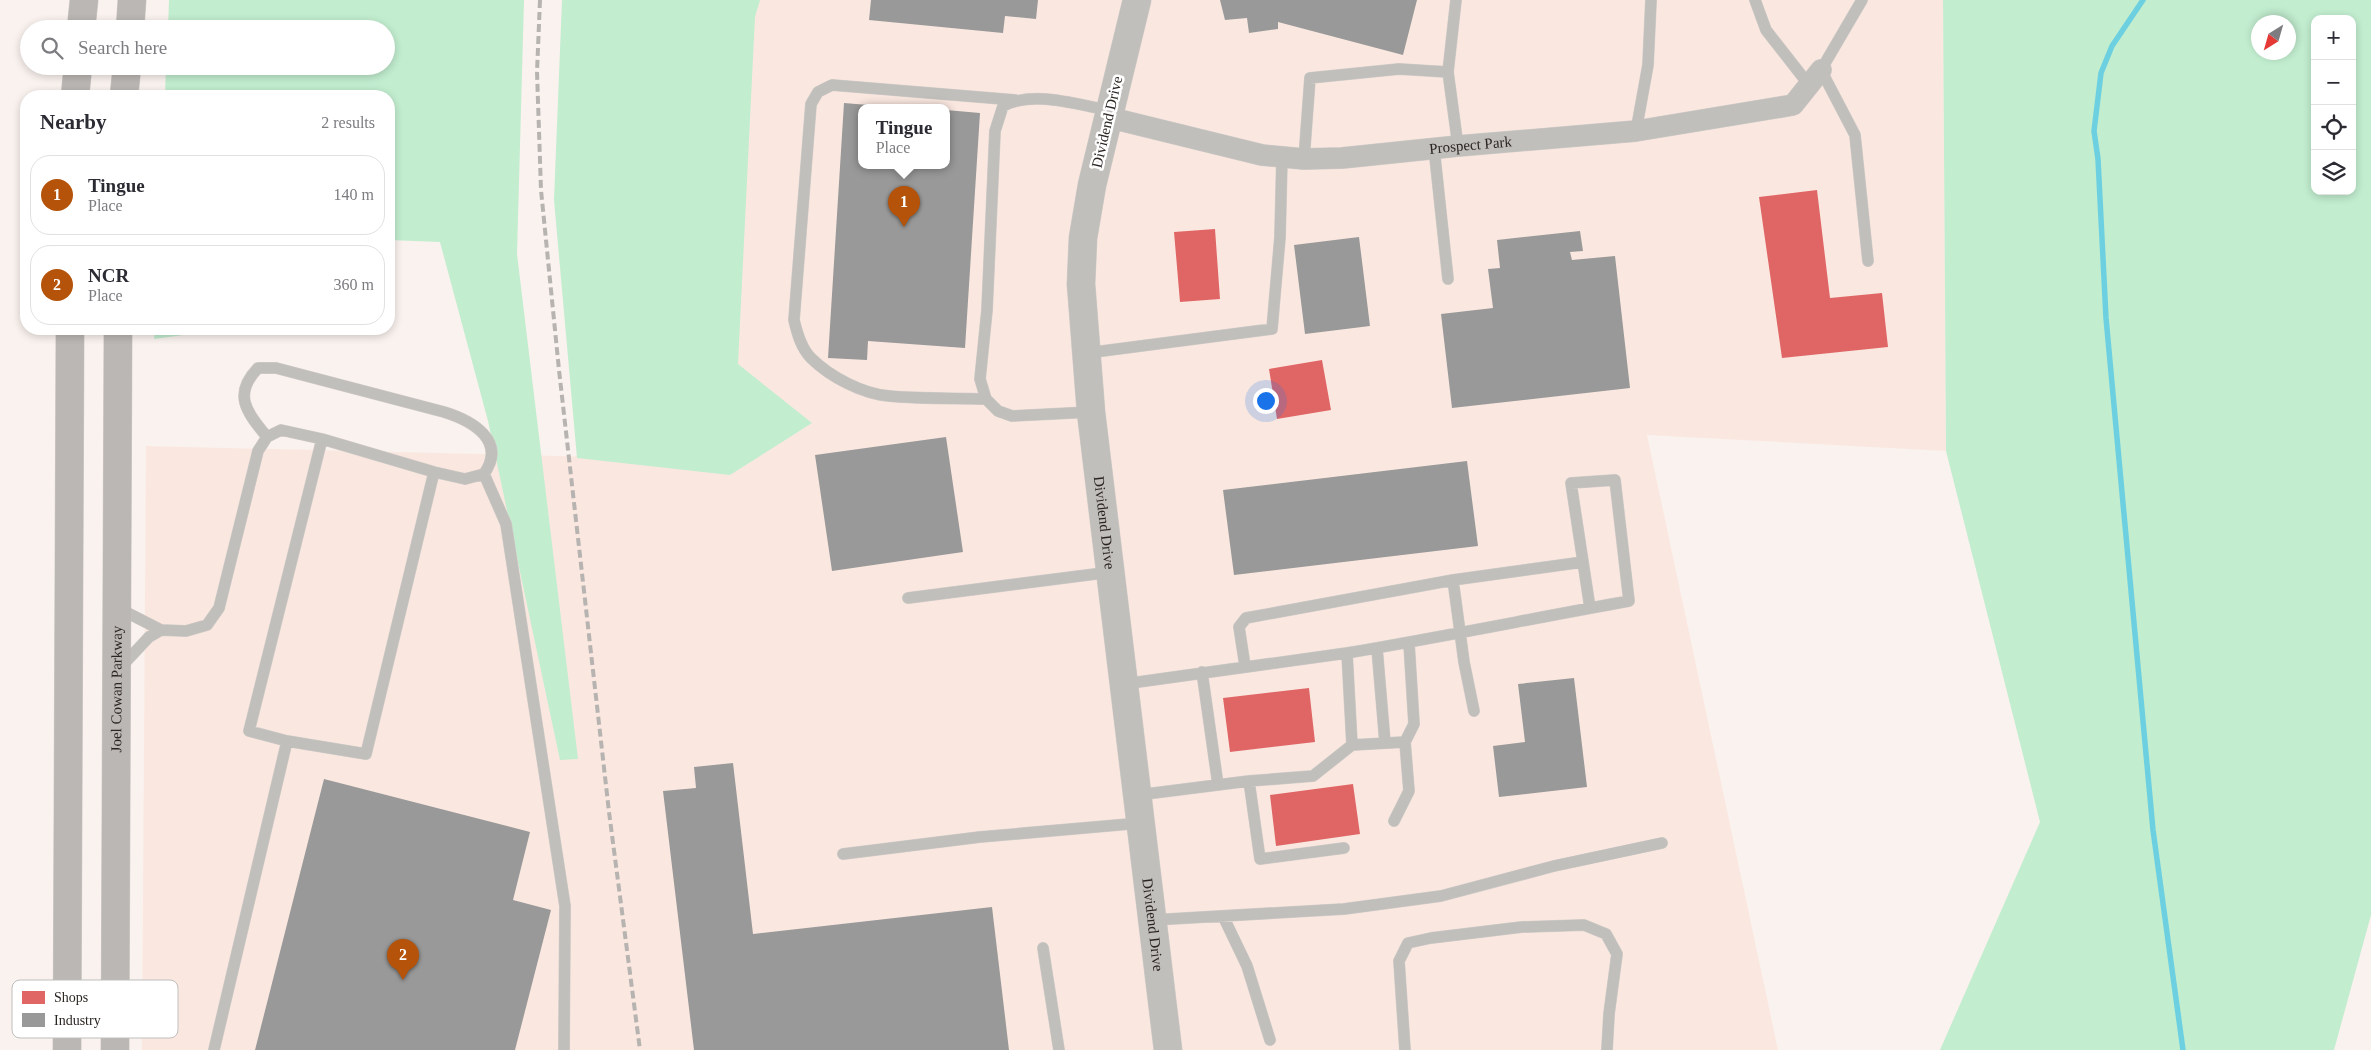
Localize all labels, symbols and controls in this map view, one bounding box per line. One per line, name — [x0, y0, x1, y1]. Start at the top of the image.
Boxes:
north arrow — [2251, 15, 2296, 60]
map controls — [2311, 15, 2356, 195]
button: + — [2311, 15, 2356, 60]
search box — [20, 20, 395, 75]
icon: search — [38, 34, 66, 62]
text: Search here — [78, 37, 167, 58]
button: − — [2311, 60, 2356, 105]
street label: Dividend Drive — [1089, 74, 1125, 169]
popup — [858, 104, 950, 169]
button: locate — [2311, 105, 2356, 150]
text: Nearby — [40, 110, 107, 134]
text: 2 results — [321, 114, 375, 131]
text: Tingue — [876, 117, 932, 138]
street label: Prospect Park — [1428, 133, 1513, 157]
text: Place — [876, 139, 910, 156]
button: layers — [2311, 150, 2356, 195]
text: Tingue — [88, 175, 145, 196]
text: 1 — [53, 186, 61, 203]
text: 140 m — [334, 186, 374, 203]
pin: 1 — [888, 186, 920, 227]
text: Place — [88, 197, 123, 214]
text: NCR — [88, 265, 129, 286]
text: 2 — [53, 276, 61, 293]
text: 360 m — [334, 276, 374, 293]
text: Place — [88, 287, 123, 304]
your location — [1253, 388, 1279, 414]
street label: Dividend Drive — [1091, 475, 1118, 570]
street label: Joel Cowan Parkway — [108, 625, 125, 752]
street label: Dividend Drive — [1139, 877, 1166, 973]
pin: 2 — [387, 939, 419, 980]
legend — [12, 980, 178, 1038]
text: Shops — [54, 990, 88, 1005]
text: Industry — [54, 1013, 101, 1028]

